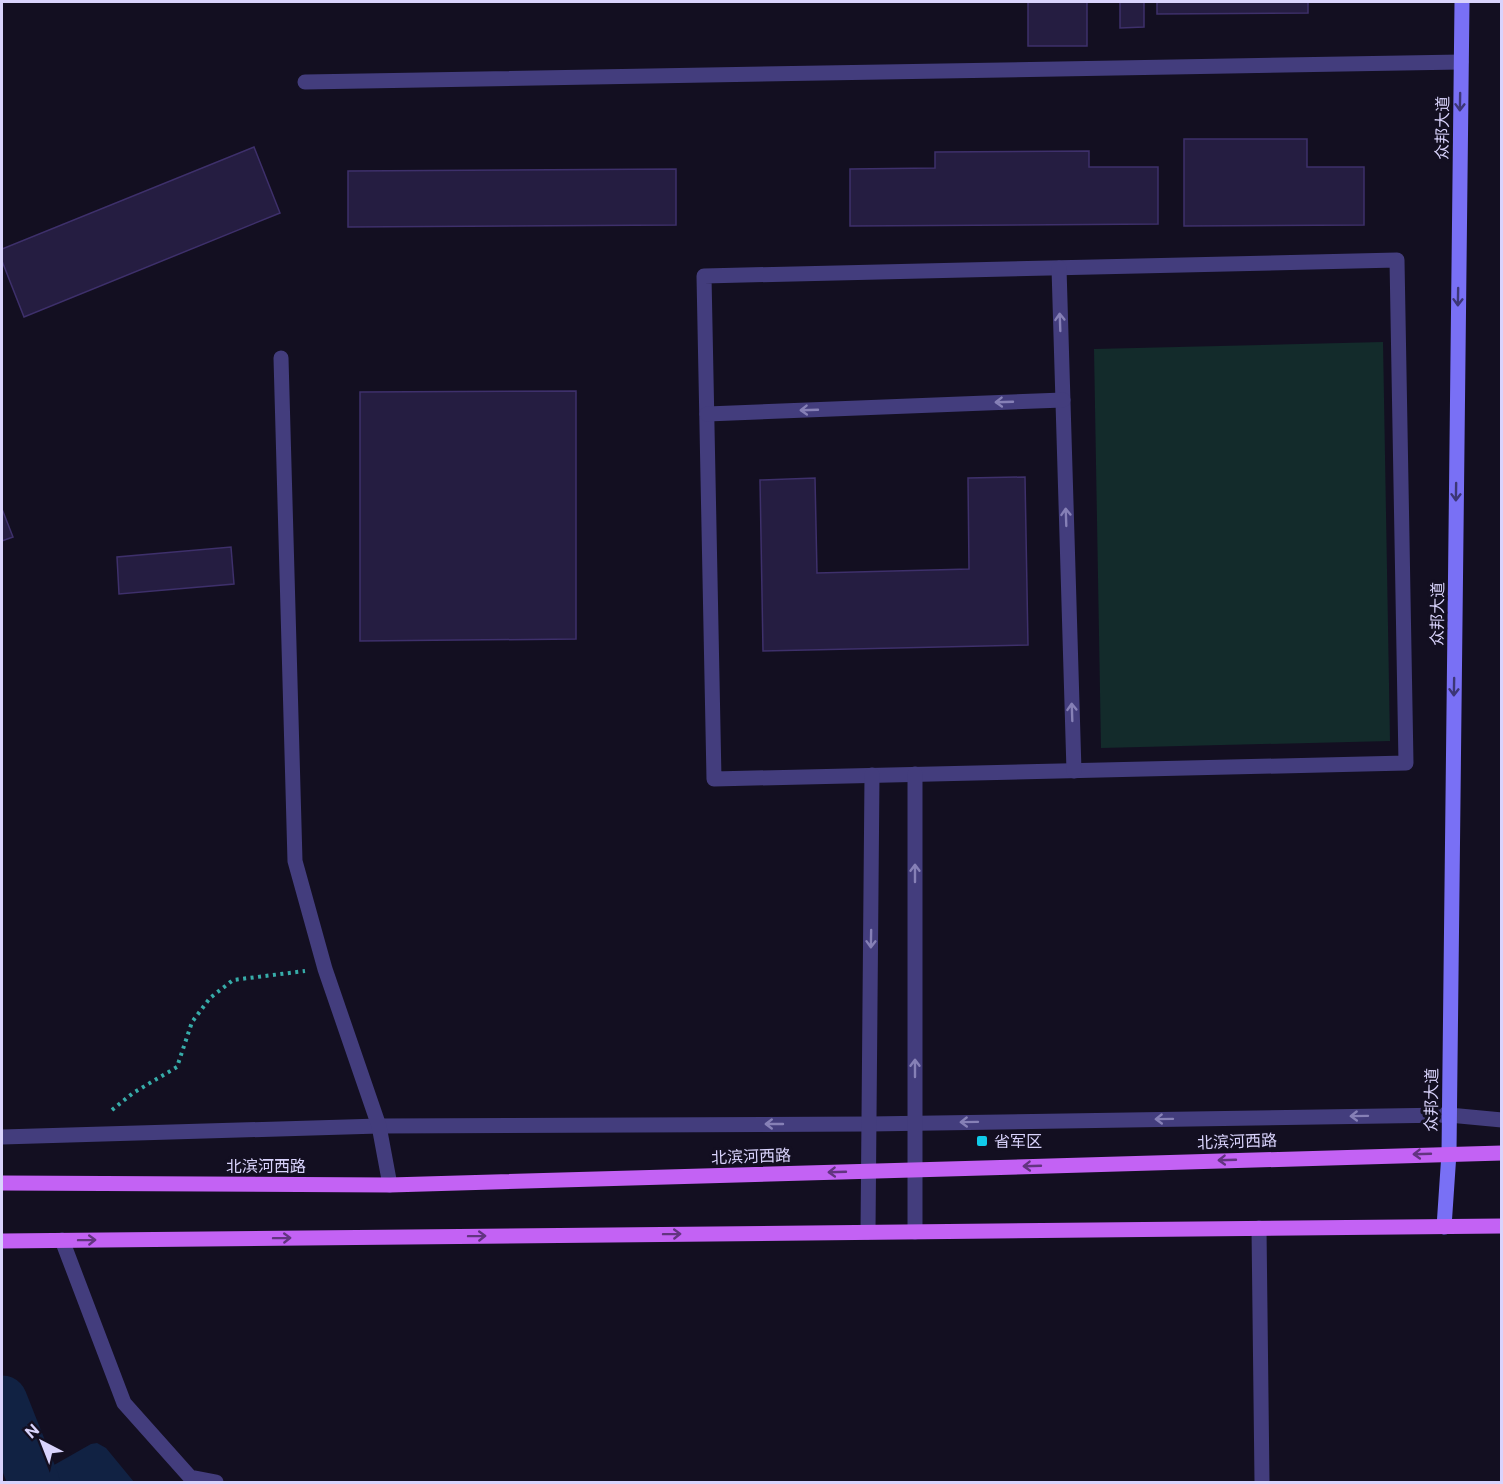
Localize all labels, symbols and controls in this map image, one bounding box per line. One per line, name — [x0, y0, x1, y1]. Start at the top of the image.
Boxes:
one-way arrow — [1455, 91, 1466, 111]
street label: 众邦大道 — [1432, 96, 1453, 160]
one-way arrow — [1452, 286, 1464, 306]
one-way arrow — [1055, 313, 1066, 333]
one-way arrow — [995, 396, 1015, 408]
one-way arrow — [800, 404, 820, 415]
one-way arrow — [1450, 481, 1462, 501]
one-way arrow — [1061, 508, 1072, 528]
street label: 众邦大道 — [1427, 582, 1448, 646]
one-way arrow — [1448, 676, 1460, 696]
one-way arrow — [1066, 703, 1078, 723]
one-way arrow — [909, 864, 921, 884]
one-way arrow — [865, 928, 877, 948]
one-way arrow — [909, 1059, 921, 1079]
street label: 众邦大道 — [1421, 1068, 1442, 1132]
one-way arrow — [1350, 1110, 1370, 1122]
one-way arrow — [1155, 1113, 1175, 1125]
one-way arrow — [960, 1116, 980, 1128]
one-way arrow — [765, 1118, 785, 1130]
street label: 北滨河西路 — [1197, 1131, 1277, 1152]
place label: 省军区 — [994, 1132, 1042, 1151]
marker: 省军区 — [975, 1134, 989, 1148]
street label: 北滨河西路 — [711, 1146, 791, 1167]
one-way arrow — [1413, 1148, 1433, 1160]
one-way arrow — [1218, 1154, 1238, 1165]
street label: 北滨河西路 — [226, 1157, 306, 1176]
one-way arrow — [1023, 1160, 1043, 1171]
one-way arrow — [828, 1166, 848, 1177]
one-way arrow — [661, 1228, 681, 1240]
one-way arrow — [466, 1230, 486, 1242]
one-way arrow — [271, 1232, 291, 1244]
one-way arrow — [76, 1234, 96, 1246]
north arrow — [12, 1412, 72, 1472]
text: N — [21, 1420, 43, 1442]

